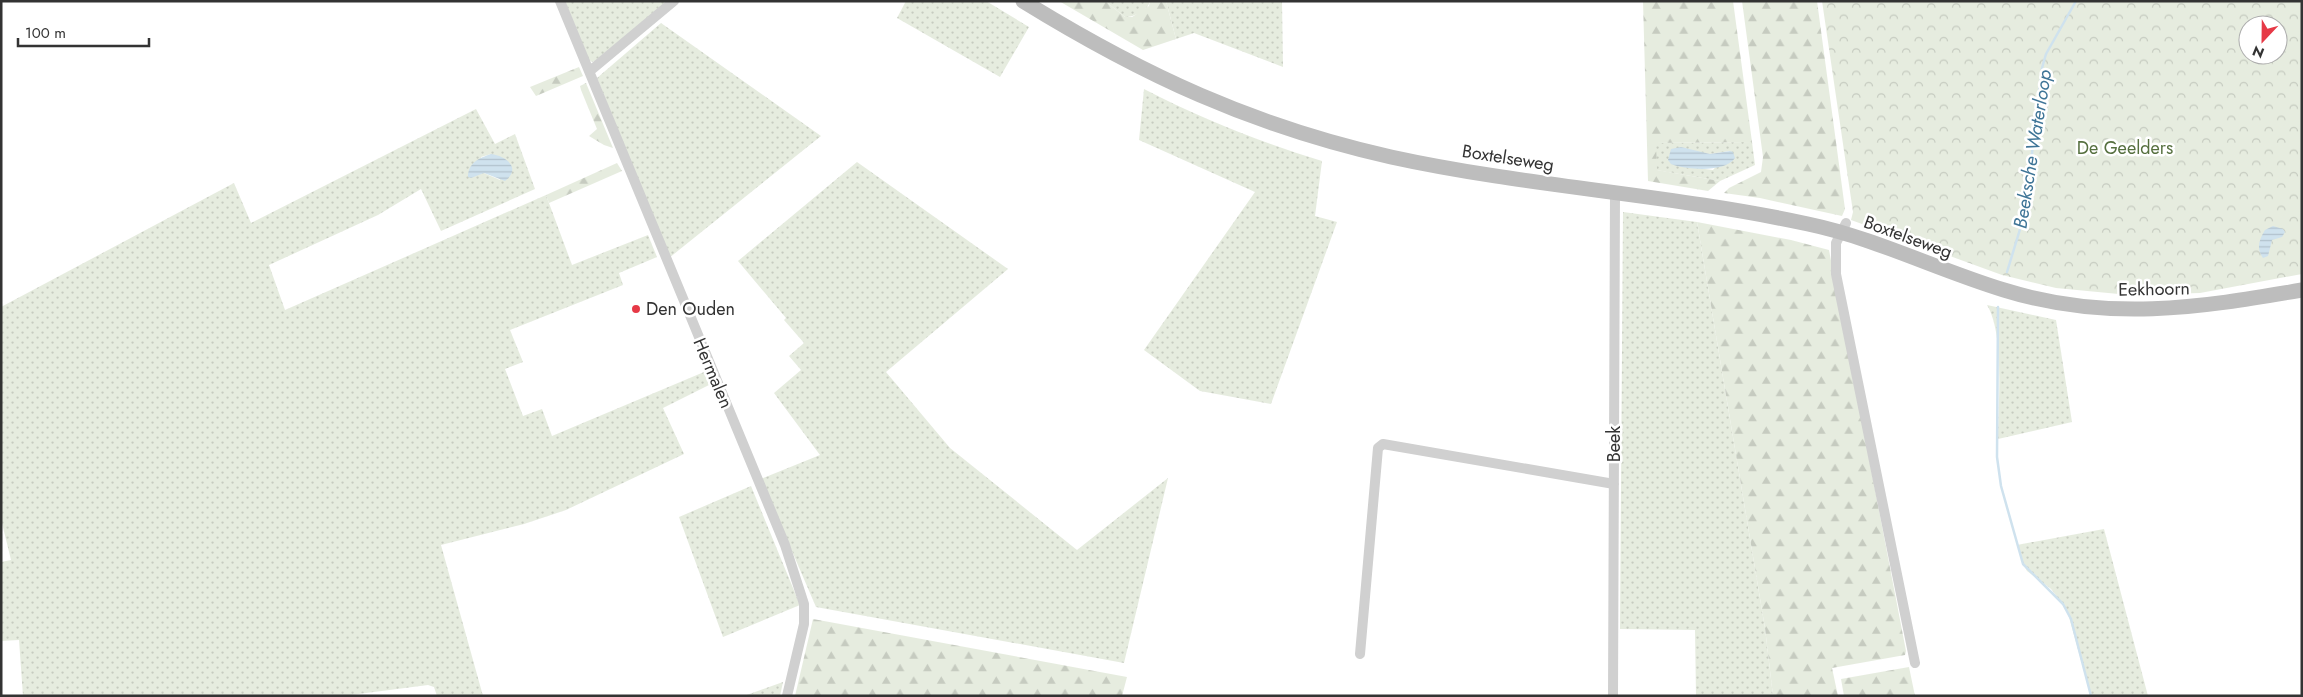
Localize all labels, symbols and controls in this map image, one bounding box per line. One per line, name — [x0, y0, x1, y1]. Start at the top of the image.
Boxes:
scale bar — [18, 15, 149, 47]
north arrow — [2238, 15, 2288, 65]
text: 100 m — [25, 22, 66, 44]
text: N — [2249, 41, 2267, 63]
water label: Beeksche Waterloop — [2007, 67, 2058, 230]
park label: De Geelders — [2077, 135, 2173, 161]
street label: Boxtelseweg — [1460, 138, 1556, 178]
street label: Boxtelseweg — [1860, 209, 1956, 265]
street label: Eekhoorn — [2118, 275, 2190, 303]
place label: Den Ouden — [646, 296, 735, 322]
marker: Den Ouden — [630, 303, 642, 315]
street label: Hermalen — [687, 334, 739, 412]
street label: Beek — [1601, 426, 1627, 462]

